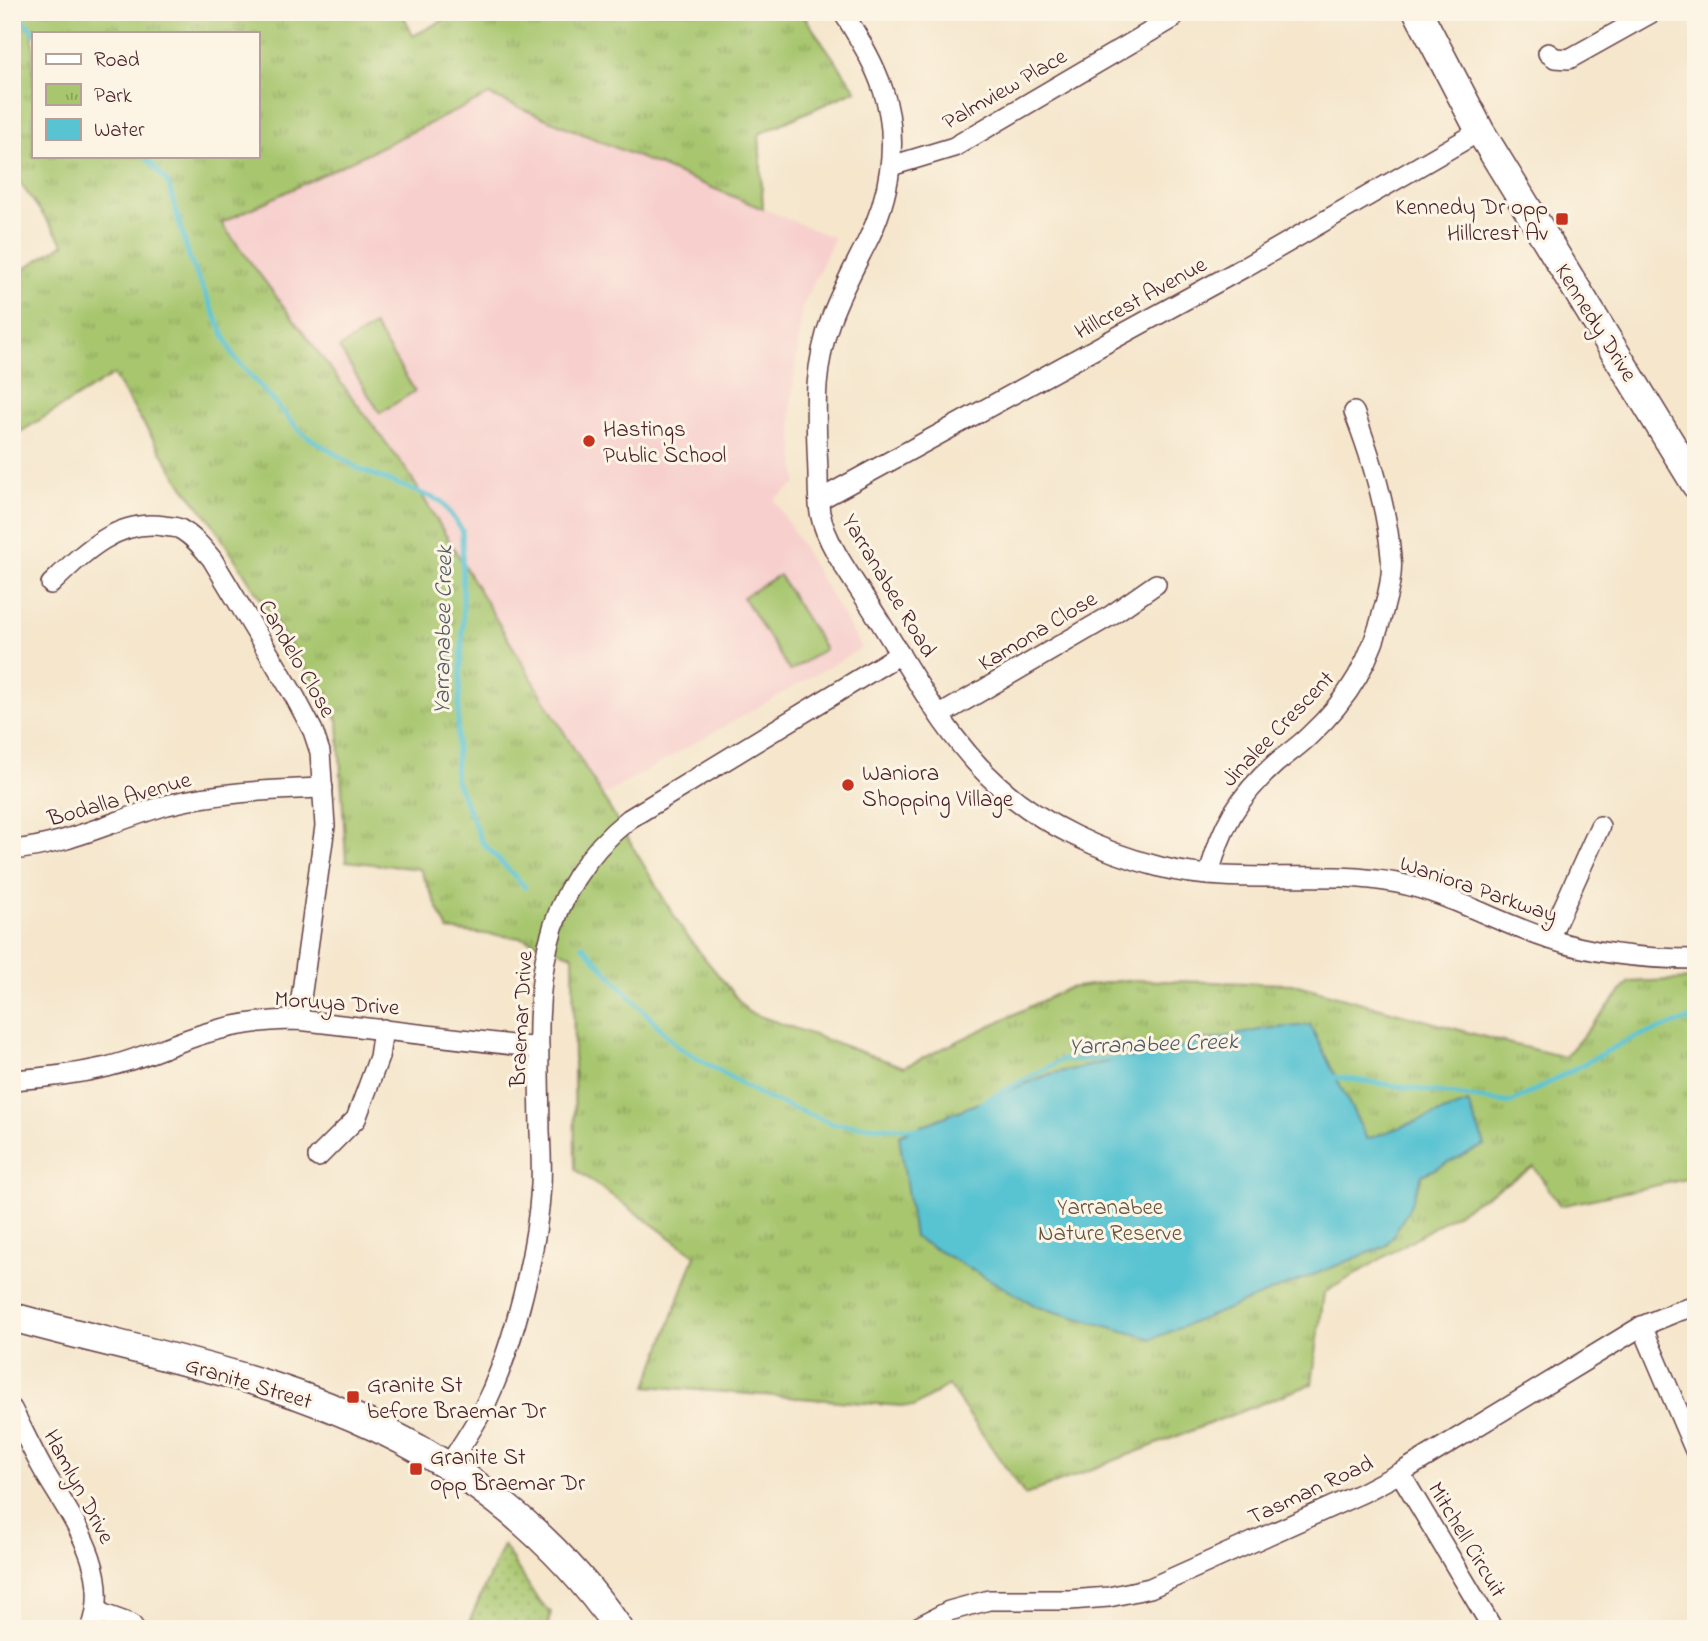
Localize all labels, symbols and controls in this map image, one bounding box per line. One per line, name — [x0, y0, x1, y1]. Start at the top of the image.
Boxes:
legend — [32, 32, 259, 158]
street label: Palmview Place — [937, 41, 1074, 139]
text: Road — [94, 46, 140, 76]
text: Park — [94, 82, 133, 112]
text: Water — [94, 116, 145, 146]
place label: Kennedy Dr opp Hillcrest Av — [1395, 192, 1548, 251]
marker: Kennedy Dr opp Hillcrest Av — [1554, 211, 1570, 227]
street label: Hillcrest Avenue — [1069, 249, 1214, 349]
street label: Kennedy Drive — [1544, 258, 1645, 391]
place label: Hastings Public School — [603, 414, 726, 473]
marker: Hastings Public School — [581, 433, 597, 449]
street label: Yarranabee Road — [832, 508, 944, 664]
water label: Yarranabee Creek — [426, 544, 464, 715]
street label: Kamona Close — [973, 583, 1105, 681]
street label: Candelo Close — [249, 594, 343, 725]
street label: Jinalee Crescent — [1215, 664, 1343, 795]
place label: Waniora Shopping Village — [862, 758, 1014, 818]
street label: Bodalla Avenue — [43, 764, 196, 837]
marker: Waniora Shopping Village — [840, 777, 856, 793]
street label: Waniora Parkway — [1394, 848, 1561, 935]
street label: Braemar Drive — [502, 949, 543, 1089]
street label: Moruya Drive — [273, 984, 401, 1027]
water label: Yarranabee Creek — [1068, 1025, 1240, 1066]
park label: Yarranabee Nature Reserve — [1038, 1192, 1183, 1251]
street label: Granite Street — [181, 1349, 316, 1419]
place label: Granite St before Braemar Dr — [367, 1370, 547, 1429]
marker: Granite St before Braemar Dr — [345, 1389, 361, 1405]
street label: Hamlyn Drive — [32, 1424, 122, 1552]
place label: Granite St opp Braemar Dr — [430, 1442, 586, 1501]
street label: Tasman Road — [1243, 1448, 1379, 1535]
marker: Granite St opp Braemar Dr — [408, 1461, 424, 1477]
street label: Mitchell Circuit — [1418, 1476, 1514, 1605]

